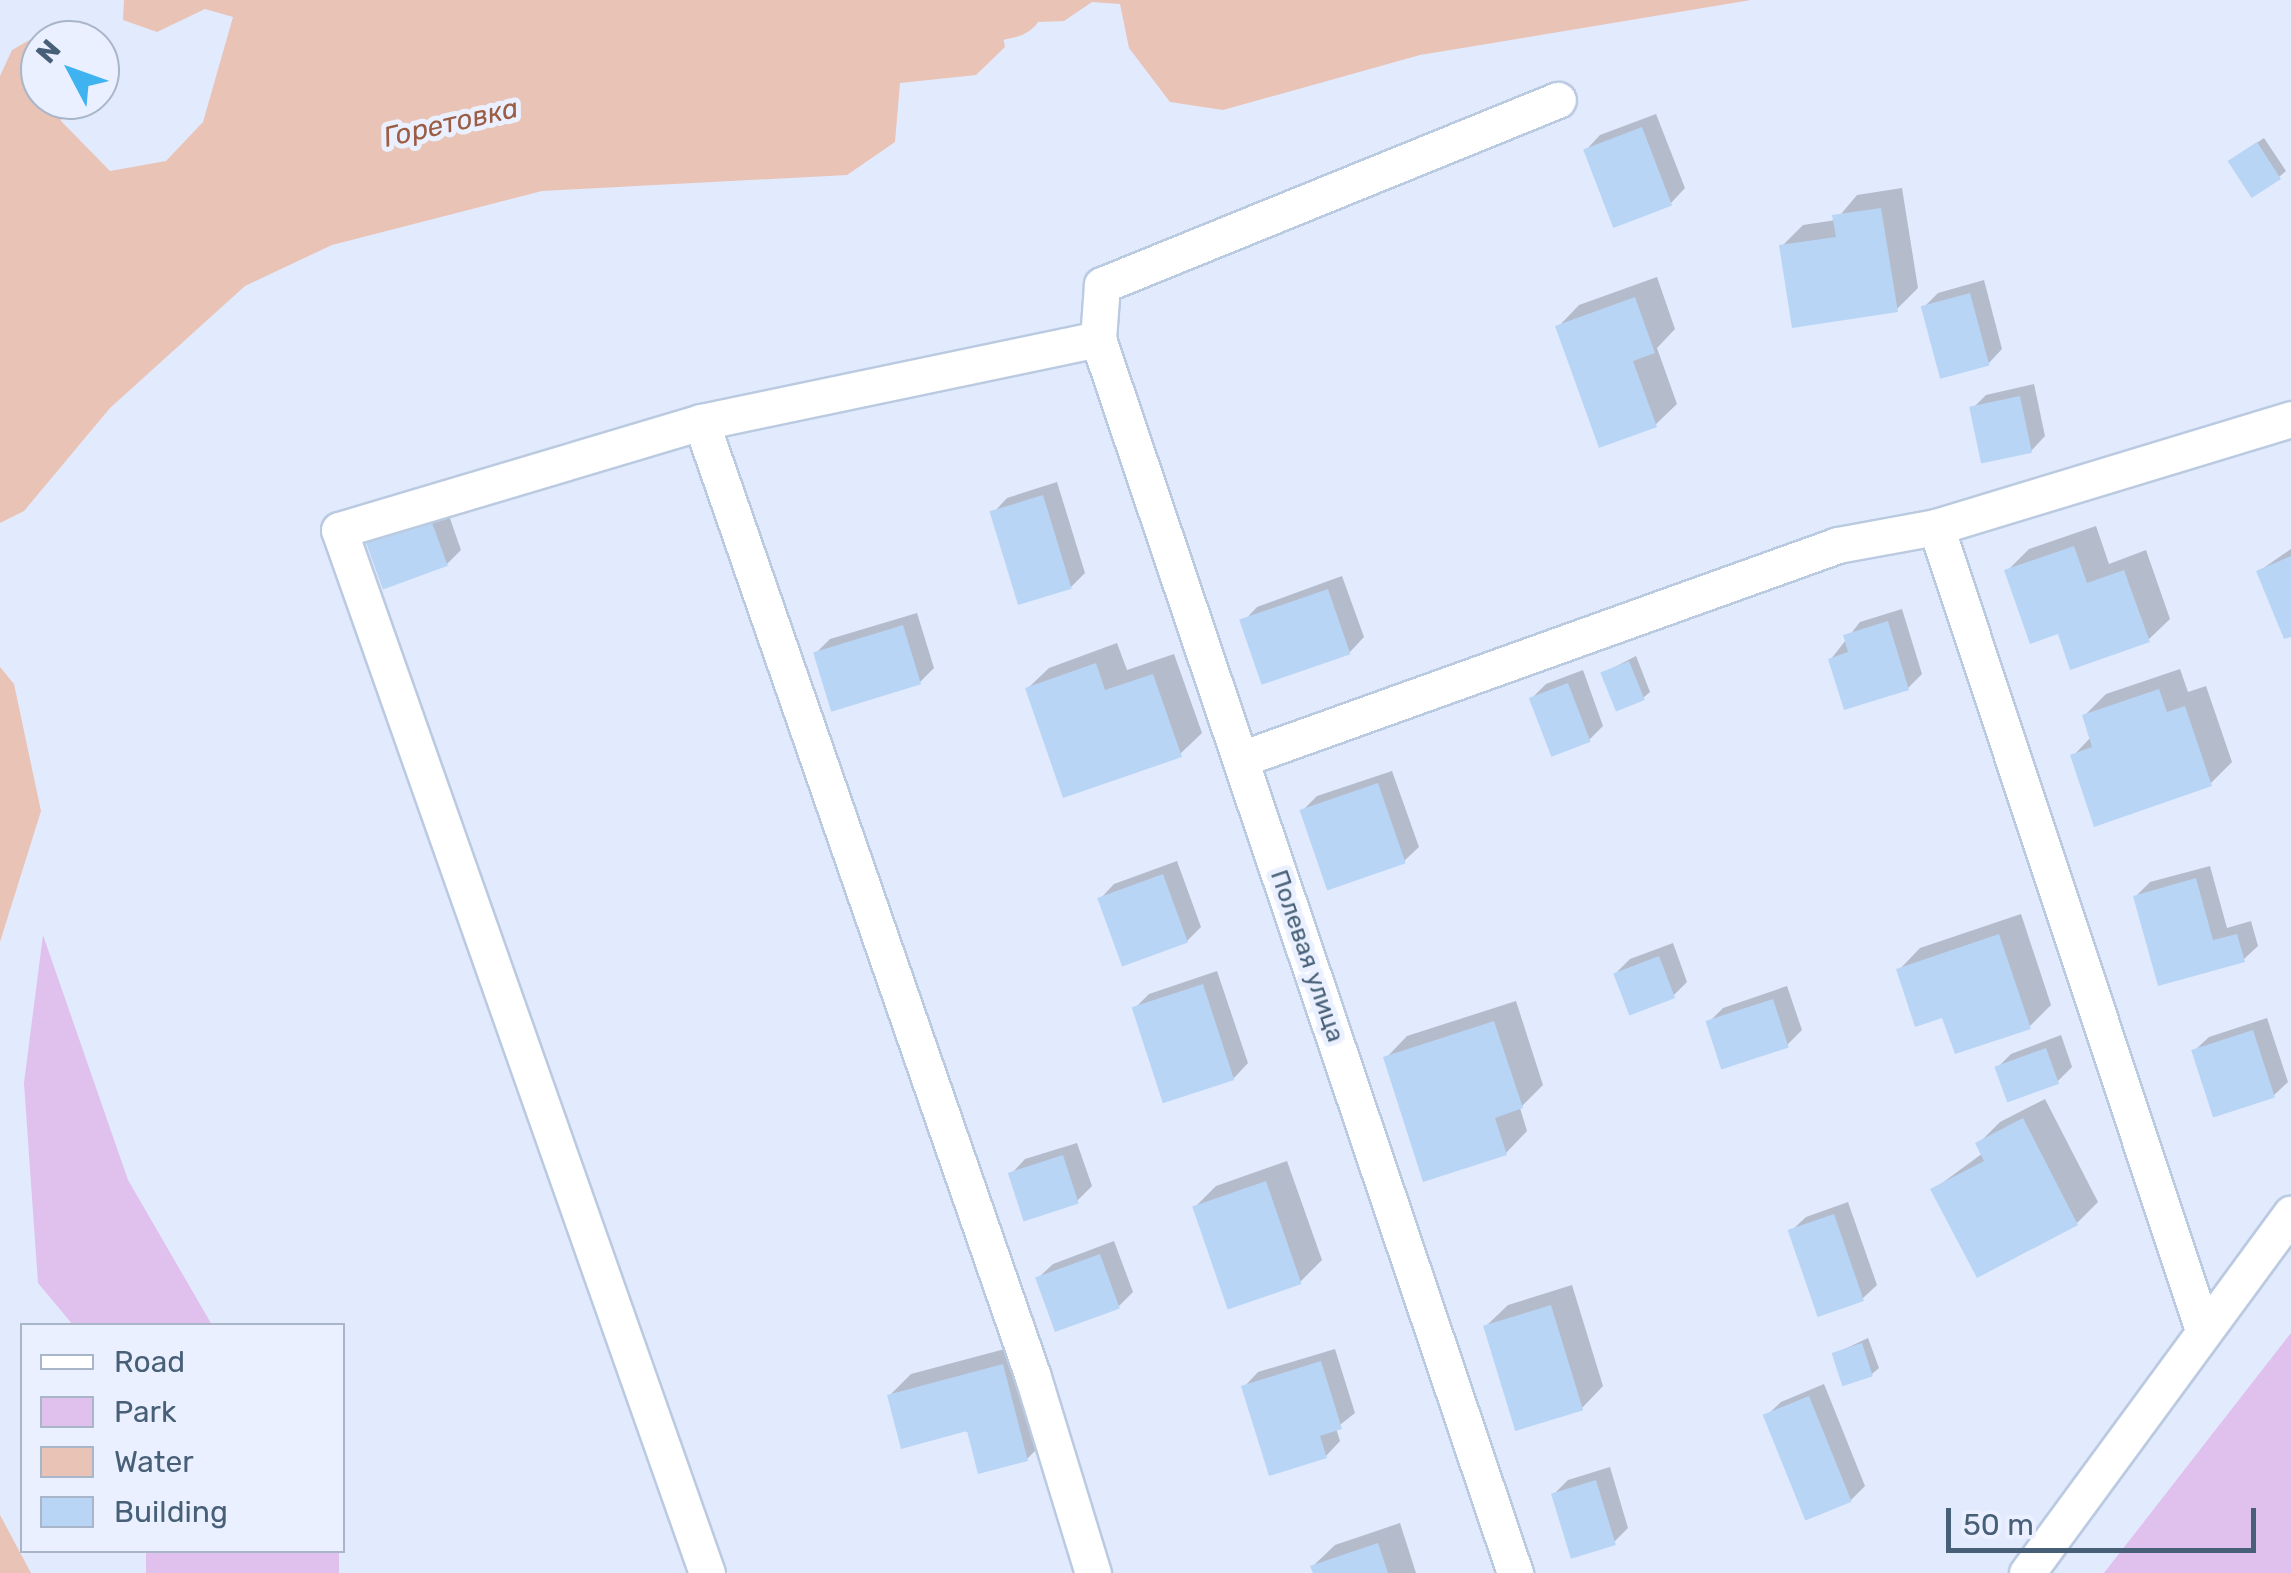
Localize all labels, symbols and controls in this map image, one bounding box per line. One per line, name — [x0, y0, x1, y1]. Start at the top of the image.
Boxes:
north arrow — [20, 20, 120, 120]
text: N — [29, 33, 68, 70]
water label: Горетовка — [380, 91, 522, 155]
street label: Полевая улица — [1264, 866, 1350, 1046]
legend — [20, 1323, 345, 1553]
text: Road — [114, 1344, 185, 1380]
text: Park — [114, 1394, 176, 1430]
text: Water — [114, 1444, 194, 1480]
scale bar — [1951, 1488, 2261, 1550]
text: Building — [114, 1494, 228, 1530]
text: 50 m — [1963, 1507, 2034, 1543]

